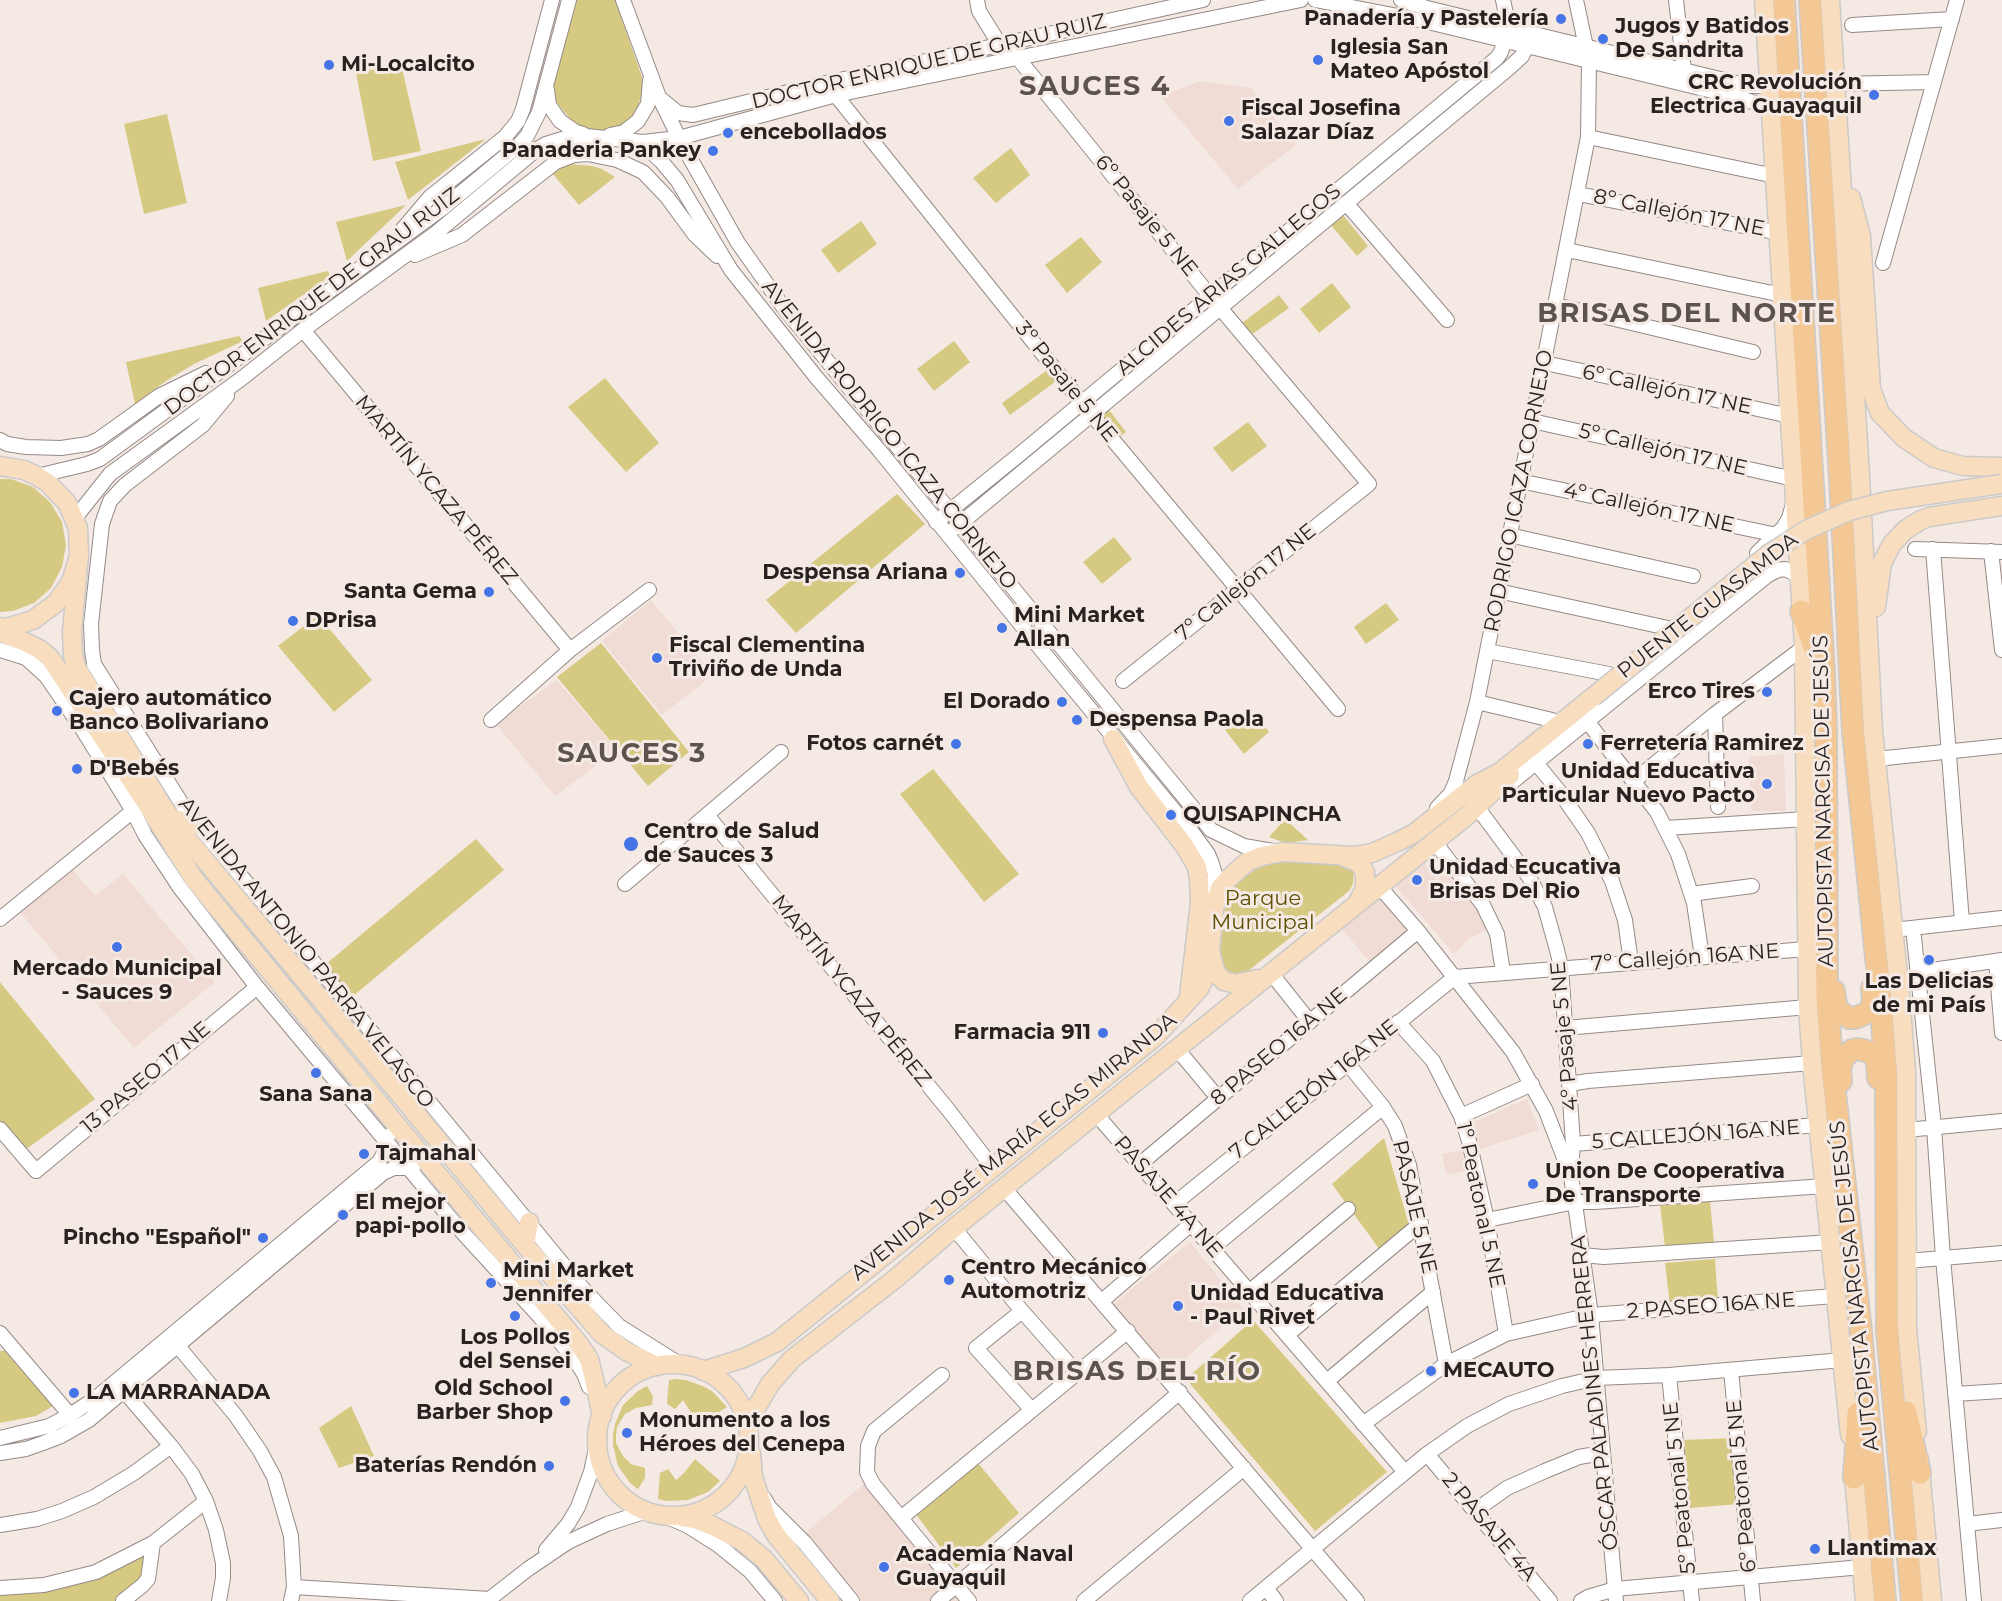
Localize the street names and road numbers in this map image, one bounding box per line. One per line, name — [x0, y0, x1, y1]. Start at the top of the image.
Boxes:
street label: DOCTOR ENRIQUE DE GRAU RUIZ — [749, 9, 1109, 115]
street label: 6º Pasaje 5 NE — [1089, 150, 1203, 282]
street label: ALCIDES ARIAS GALLEGOS — [1112, 179, 1346, 381]
street label: DOCTOR ENRIQUE DE GRAU RUIZ — [159, 183, 465, 421]
street label: 8º Callejón 17 NE — [1591, 184, 1767, 242]
street label: AVENIDA RODRIGO ICAZA CORNEJO — [756, 275, 1022, 595]
street label: 3º Pasaje 5 NE — [1010, 316, 1122, 448]
street label: RODRIGO ICAZA CORNEJO — [1479, 348, 1559, 634]
street label: 6º Callejón 17 NE — [1580, 360, 1754, 420]
street label: MARTÍN YCAZA PÉREZ — [349, 390, 523, 590]
street label: 5º Callejón 17 NE — [1576, 418, 1750, 482]
street label: 4º Callejón 17 NE — [1561, 478, 1737, 538]
street label: 7º Callejón 17 NE — [1171, 519, 1321, 647]
street label: PUENTE GUASAMDA — [1613, 528, 1803, 684]
street label: AUTOPISTA NARCISA DE JESÚS — [1809, 635, 1839, 967]
street label: AVENIDA ANTONIO PARRA VELASCO — [173, 793, 439, 1113]
street label: MARTÍN YCAZA PÉREZ — [766, 890, 936, 1092]
street label: 7º Callejón 16A NE — [1590, 939, 1780, 977]
street label: 4º Pasaje 5 NE — [1546, 960, 1584, 1112]
street label: 8 PASEO 16A NE — [1206, 983, 1352, 1111]
street label: AVENIDA JOSÉ MARÍA EGAS MIRANDA — [846, 1008, 1182, 1286]
street label: 7 CALLEJÓN 16A NE — [1225, 1014, 1403, 1166]
street label: 13 PASEO 17 NE — [76, 1017, 216, 1139]
street label: 5 CALLEJÓN 16A NE — [1591, 1115, 1801, 1155]
street label: AUTOPISTA NARCISA DE JESÚS — [1825, 1119, 1885, 1453]
street label: 1º Peatonal 5 NE — [1450, 1120, 1510, 1290]
street label: PASAJE 4A NE — [1108, 1131, 1228, 1263]
street label: PASAJE 5 NE — [1386, 1138, 1442, 1276]
street label: ÓSCAR PALADINES HERRERA — [1566, 1234, 1624, 1552]
street label: 2 PASEO 16A NE — [1626, 1288, 1796, 1324]
street label: 6º Peatonal 5 NE — [1722, 1398, 1762, 1574]
street label: 5º Peatonal 5 NE — [1658, 1401, 1702, 1575]
street label: 2 PASAJE 4A — [1436, 1468, 1542, 1586]

